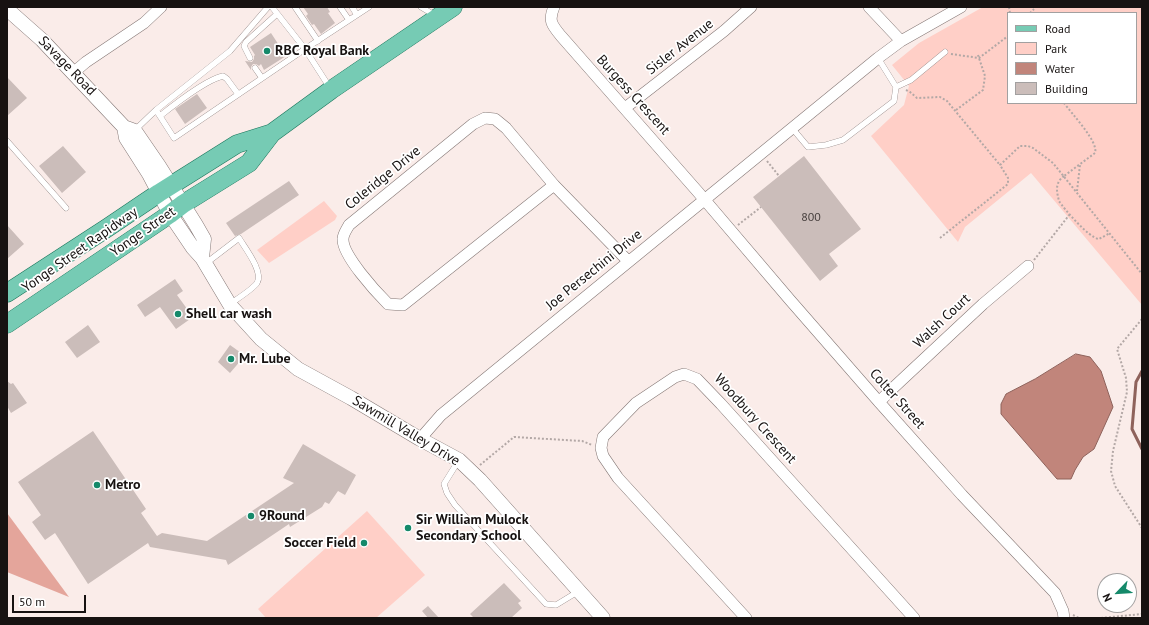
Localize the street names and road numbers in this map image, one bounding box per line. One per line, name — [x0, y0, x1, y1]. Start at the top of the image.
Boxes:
street label: Sisler Avenue — [643, 16, 717, 78]
street label: Savage Road — [35, 33, 99, 99]
street label: Burgess Crescent — [593, 52, 673, 138]
street label: Coleridge Drive — [342, 143, 424, 213]
street label: Yonge Street — [107, 203, 179, 261]
street label: Yonge Street Rapidway — [19, 204, 141, 296]
street label: Joe Persechini Drive — [543, 226, 645, 314]
street label: Walsh Court — [910, 290, 974, 352]
street label: Colter Street — [866, 365, 928, 433]
street label: Woodbury Crescent — [710, 371, 800, 467]
street label: Sawmill Valley Drive — [349, 392, 463, 470]

